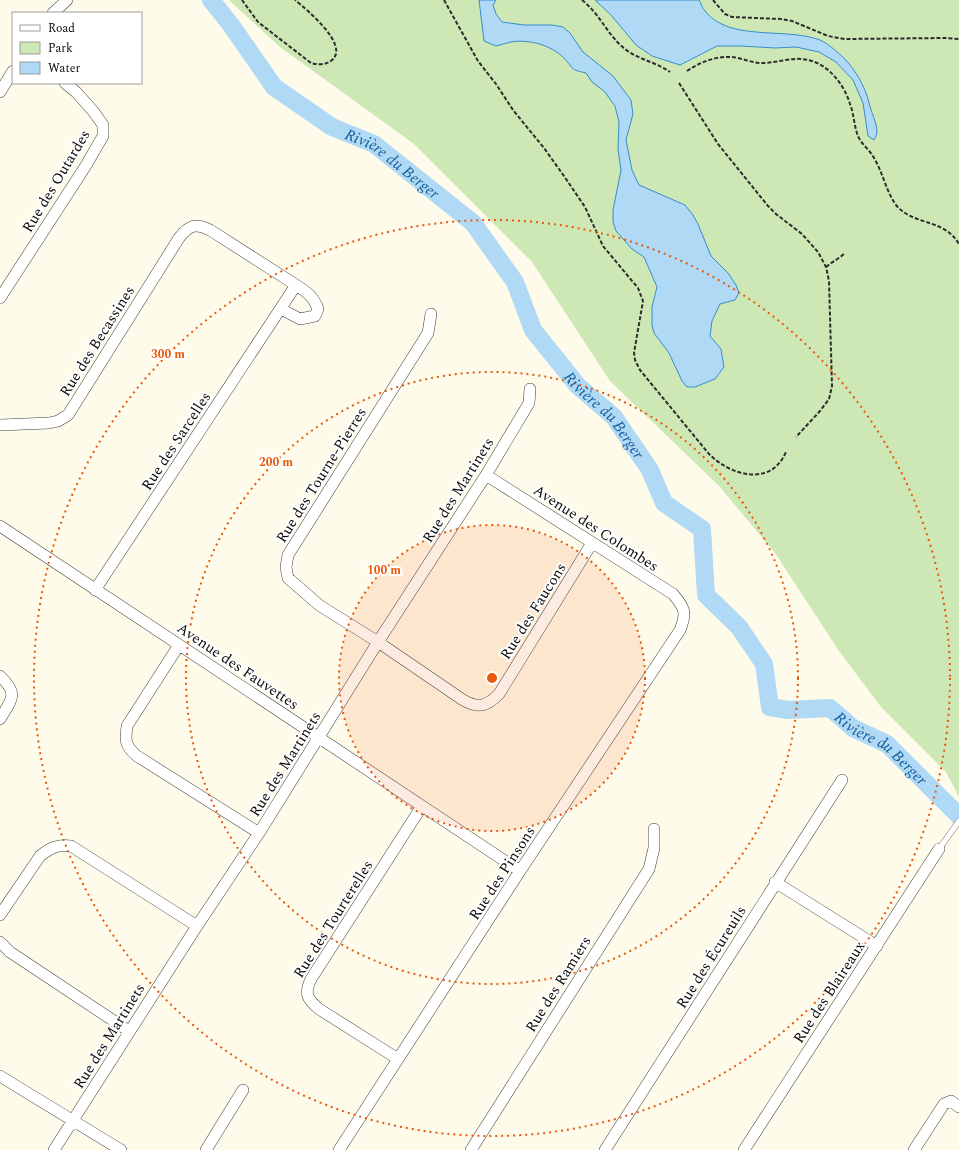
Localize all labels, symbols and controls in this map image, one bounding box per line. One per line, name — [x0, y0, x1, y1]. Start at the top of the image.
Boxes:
legend — [12, 12, 142, 84]
text: Road — [48, 19, 75, 38]
text: Park — [48, 39, 73, 58]
text: Water — [48, 59, 80, 78]
water label: Rivière du Berger — [341, 122, 445, 205]
street label: Rue des Outardes — [17, 125, 96, 237]
street label: Rue des Becassines — [54, 281, 141, 401]
text: 300 m — [151, 345, 185, 364]
water label: Rivière du Berger — [558, 366, 650, 464]
street label: Rue des Sarcelles — [136, 387, 217, 495]
street label: Rue des Tourne-Pierres — [270, 403, 373, 548]
street label: Rue des Martinets — [417, 433, 500, 548]
text: 200 m — [259, 453, 293, 472]
street label: Avenue des Colombes — [528, 479, 663, 578]
street label: Rue des Faucons — [494, 558, 572, 664]
text: 100 m — [367, 561, 401, 580]
street label: Avenue des Fauvettes — [172, 617, 303, 716]
centre of rings — [485, 671, 499, 685]
water label: Rivière du Berger — [829, 706, 933, 791]
street label: Rue des Martinets — [244, 707, 327, 822]
street label: Rue des Pinsons — [463, 822, 541, 925]
street label: Rue des Tourterelles — [288, 856, 379, 983]
street label: Rue des Écureuils — [670, 901, 752, 1013]
street label: Rue des Ramiers — [520, 932, 597, 1037]
street label: Rue des Blaireaux — [788, 936, 871, 1048]
street label: Rue des Martinets — [68, 979, 151, 1094]

